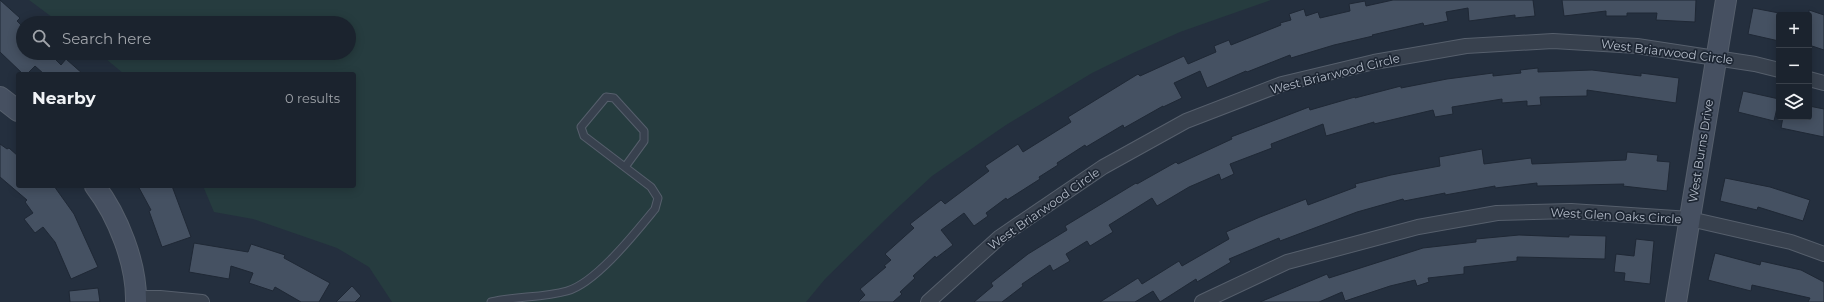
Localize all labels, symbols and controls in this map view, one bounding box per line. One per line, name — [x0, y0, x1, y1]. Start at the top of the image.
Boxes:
map controls — [1776, 12, 1812, 120]
button: + — [1776, 12, 1812, 48]
search box — [16, 16, 356, 60]
icon: search — [30, 27, 52, 49]
text: Search here — [62, 29, 151, 48]
street label: West Briarwood Circle — [1600, 36, 1734, 67]
button: − — [1776, 48, 1812, 84]
street label: West Briarwood Circle — [1268, 50, 1401, 97]
button: layers — [1776, 84, 1812, 120]
text: Nearby — [32, 88, 96, 108]
text: 0 results — [285, 90, 340, 106]
street label: West Burns Drive — [1685, 98, 1716, 204]
street label: West Briarwood Circle — [985, 164, 1103, 253]
street label: West Glen Oaks Circle — [1550, 205, 1682, 226]

